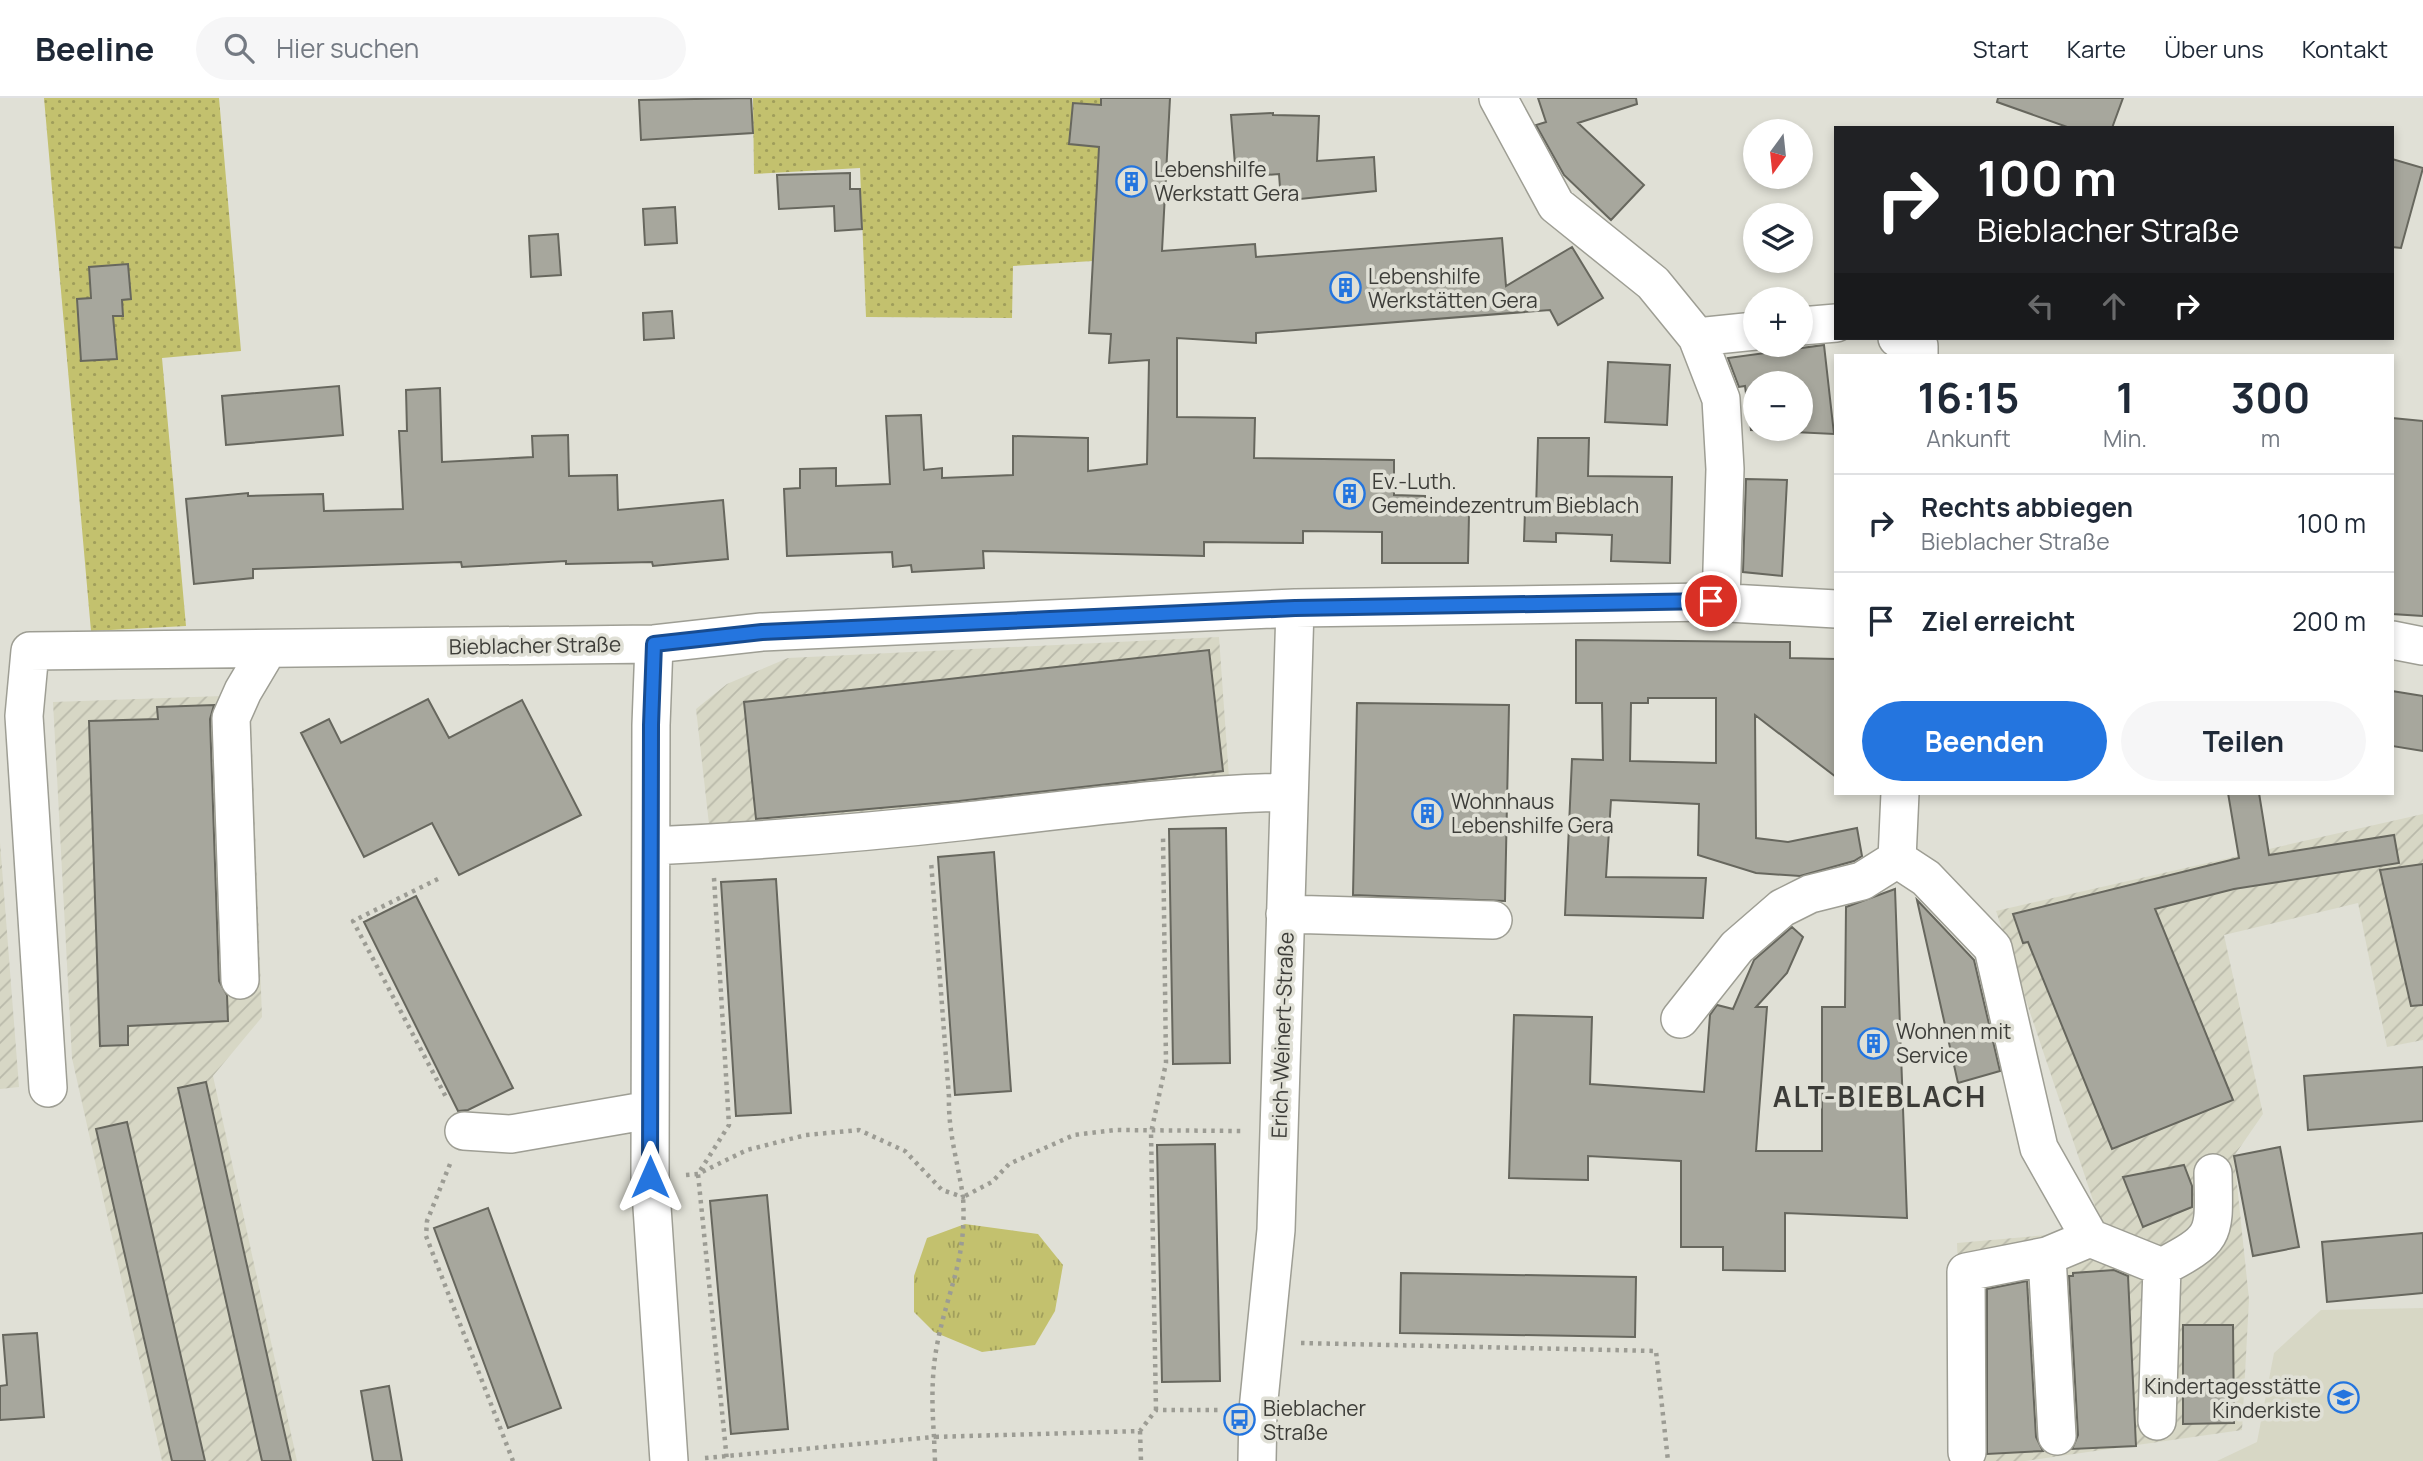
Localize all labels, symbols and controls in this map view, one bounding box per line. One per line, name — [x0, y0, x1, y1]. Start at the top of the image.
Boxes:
search box — [196, 17, 686, 80]
text: Beeline — [35, 26, 154, 71]
icon: search — [220, 29, 258, 67]
text: Hier suchen — [276, 30, 419, 66]
text: Start — [1973, 32, 2029, 65]
text: Karte — [2067, 32, 2126, 65]
text: Über uns — [2164, 32, 2264, 65]
text: Kontakt — [2302, 32, 2388, 65]
north arrow — [1743, 119, 1813, 189]
map controls — [1743, 119, 1813, 441]
text: 100 m — [1977, 144, 2117, 211]
icon: right — [1862, 154, 1953, 245]
place label: Lebenshilfe Werkstatt Gera — [1154, 155, 1299, 207]
building icon: Lebenshilfe Werkstatt Gera — [1114, 164, 1148, 198]
button: layers — [1743, 203, 1813, 273]
text: Bieblacher Straße — [1977, 208, 2239, 252]
place label: Lebenshilfe Werkstätten Gera — [1368, 262, 1538, 314]
building icon: Lebenshilfe Werkstätten Gera — [1328, 271, 1362, 305]
button: + — [1743, 287, 1813, 357]
icon: left — [2022, 287, 2060, 325]
icon: ahead — [2095, 287, 2133, 325]
icon: right — [2168, 287, 2206, 325]
text: 16:15 — [1918, 368, 2019, 426]
text: 1 — [2116, 368, 2134, 426]
text: 300 — [2231, 368, 2310, 426]
button: − — [1743, 371, 1813, 441]
text: Ankunft — [1926, 422, 2011, 454]
text: Min. — [2103, 422, 2147, 454]
text: m — [2261, 422, 2280, 454]
place label: Ev.-Luth. Gemeindezentrum Bieblach — [1372, 467, 1639, 519]
building icon: Ev.-Luth. Gemeindezentrum Bieblach — [1332, 476, 1366, 510]
text: Rechts abbiegen — [1921, 489, 2133, 525]
icon: right — [1862, 504, 1900, 542]
text: 100 m — [2297, 505, 2366, 541]
text: Bieblacher Straße — [1921, 525, 2110, 557]
pin — [1681, 571, 1741, 631]
icon: arrive — [1692, 582, 1730, 620]
icon: arrive — [1862, 602, 1900, 640]
text: Ziel erreicht — [1921, 603, 2075, 639]
text: 200 m — [2292, 603, 2366, 639]
street label: Bieblacher Straße — [449, 629, 621, 661]
button: Beenden — [1862, 701, 2107, 781]
button: Teilen — [2121, 701, 2366, 781]
place label: Wohnhaus Lebenshilfe Gera — [1451, 787, 1614, 839]
building icon: Wohnhaus Lebenshilfe Gera — [1411, 796, 1445, 830]
street label: Erich-Weinert-Straße — [1264, 931, 1300, 1139]
place label: Wohnen mit Service — [1896, 1017, 2011, 1069]
building icon: Wohnen mit Service — [1856, 1026, 1890, 1060]
district label: ALT-BIEBLACH — [1773, 1077, 1987, 1115]
position arrow — [613, 1140, 687, 1214]
place label: Kindertagesstätte Kinderkiste — [2144, 1372, 2321, 1424]
school or university icon: Kindertagesstätte Kinderkiste — [2327, 1381, 2361, 1415]
place label: Bieblacher Straße — [1263, 1394, 1366, 1446]
bus stop icon: Bieblacher Straße — [1223, 1403, 1257, 1437]

